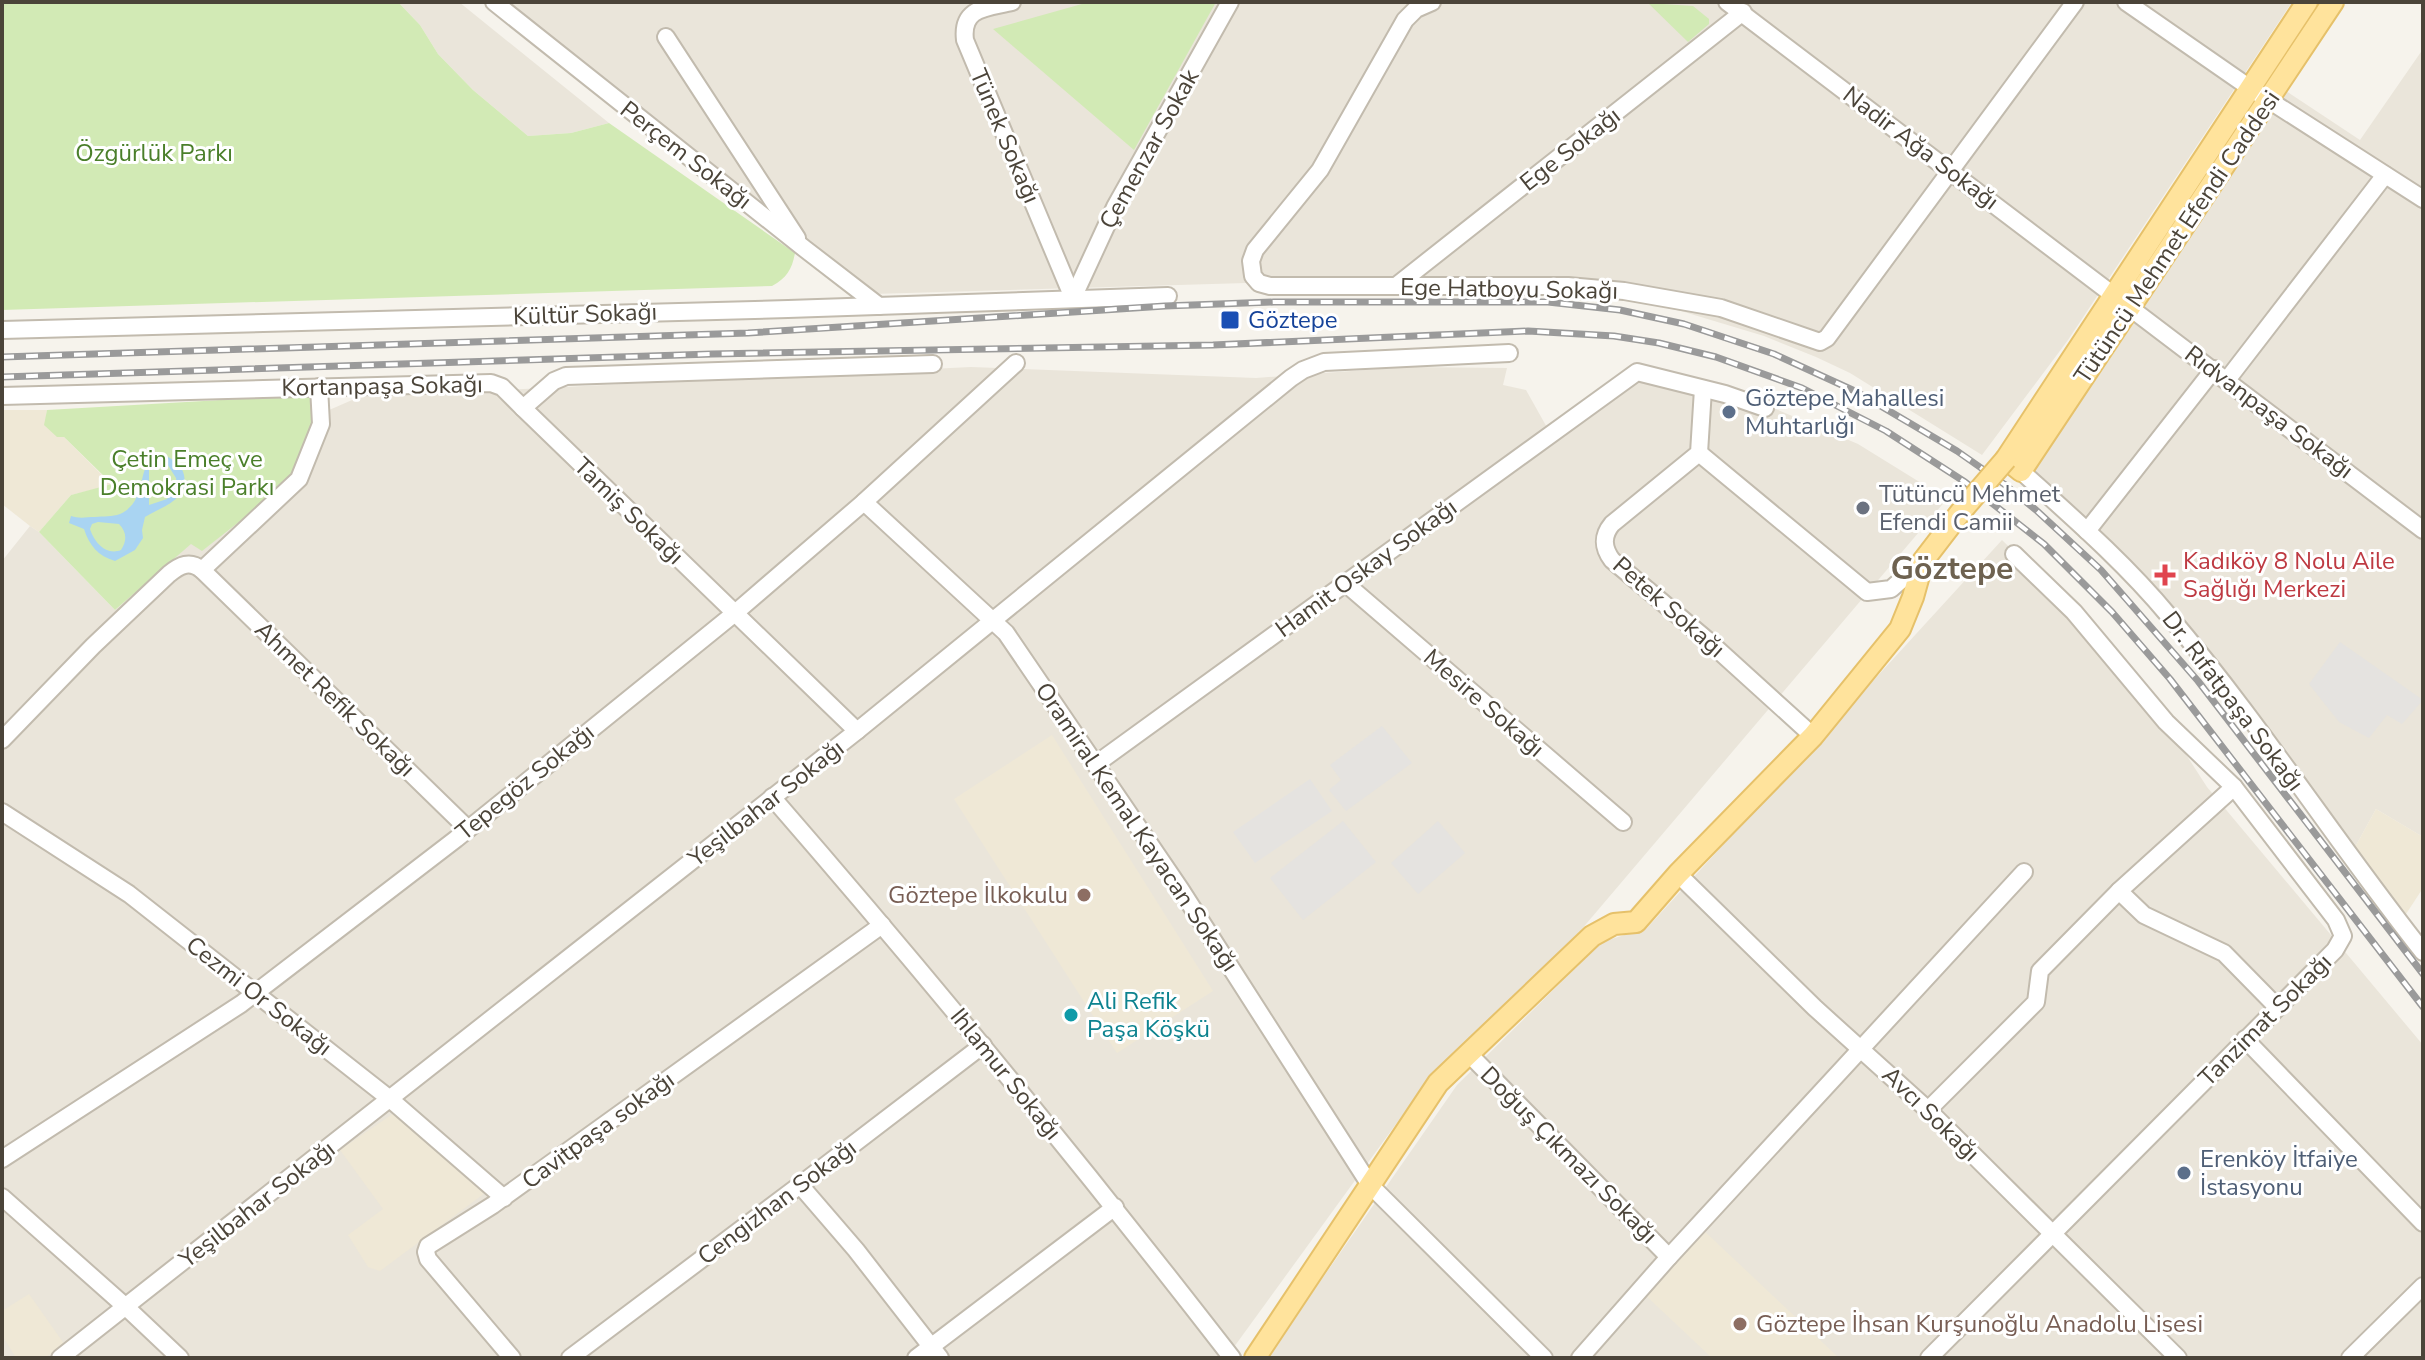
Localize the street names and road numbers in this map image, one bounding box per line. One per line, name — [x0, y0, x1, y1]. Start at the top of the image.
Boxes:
street label: Çemenzar Sokak — [1092, 62, 1207, 235]
street label: Tünek Sokağı — [962, 64, 1048, 208]
street label: Nadir Ağa Sokağı — [1837, 79, 2005, 217]
street label: Tütüncü Mehmet Efendi Caddesi — [2067, 84, 2287, 390]
street label: Perçem Sokağı — [614, 94, 758, 216]
street label: Ege Sokağı — [1513, 100, 1627, 198]
street label: Ege Hatboyu Sokağı — [1400, 271, 1618, 307]
street label: Kültür Sokağı — [512, 295, 658, 333]
street label: Rıdvanpaşa Sokağı — [2178, 338, 2360, 486]
street label: Kortanpaşa Sokağı — [281, 368, 483, 404]
street label: Tamiş Sokağı — [567, 450, 691, 572]
street label: Hamit Oskay Sokağı — [1269, 491, 1463, 645]
street label: Petek Sokağı — [1606, 549, 1732, 665]
street label: Dr. Rıfatpaşa Sokağı — [2155, 604, 2311, 798]
street label: Ahmet Refik Sokağı — [248, 614, 422, 784]
street label: Mesire Sokağı — [1417, 642, 1551, 764]
street label: Oramiral Kemal Kayacan Sokağı — [1028, 676, 1246, 978]
street label: Tepegöz Sokağı — [449, 716, 601, 848]
street label: Yeşilbahar Sokağı — [681, 732, 851, 875]
street label: Cezmi Or Sokağı — [179, 929, 339, 1063]
street label: Tanzimat Sokağı — [2192, 947, 2338, 1093]
street label: Ihlamur Sokağı — [943, 1001, 1069, 1147]
street label: Doğuş Çıkmazı Sokağı — [1473, 1059, 1665, 1251]
street label: Avcı Sokağı — [1875, 1059, 1987, 1169]
street label: Cavitpaşa sokağı — [515, 1064, 681, 1196]
street label: Cengizhan Sokağı — [691, 1132, 863, 1272]
street label: Yeşilbahar Sokağı — [172, 1133, 342, 1276]

